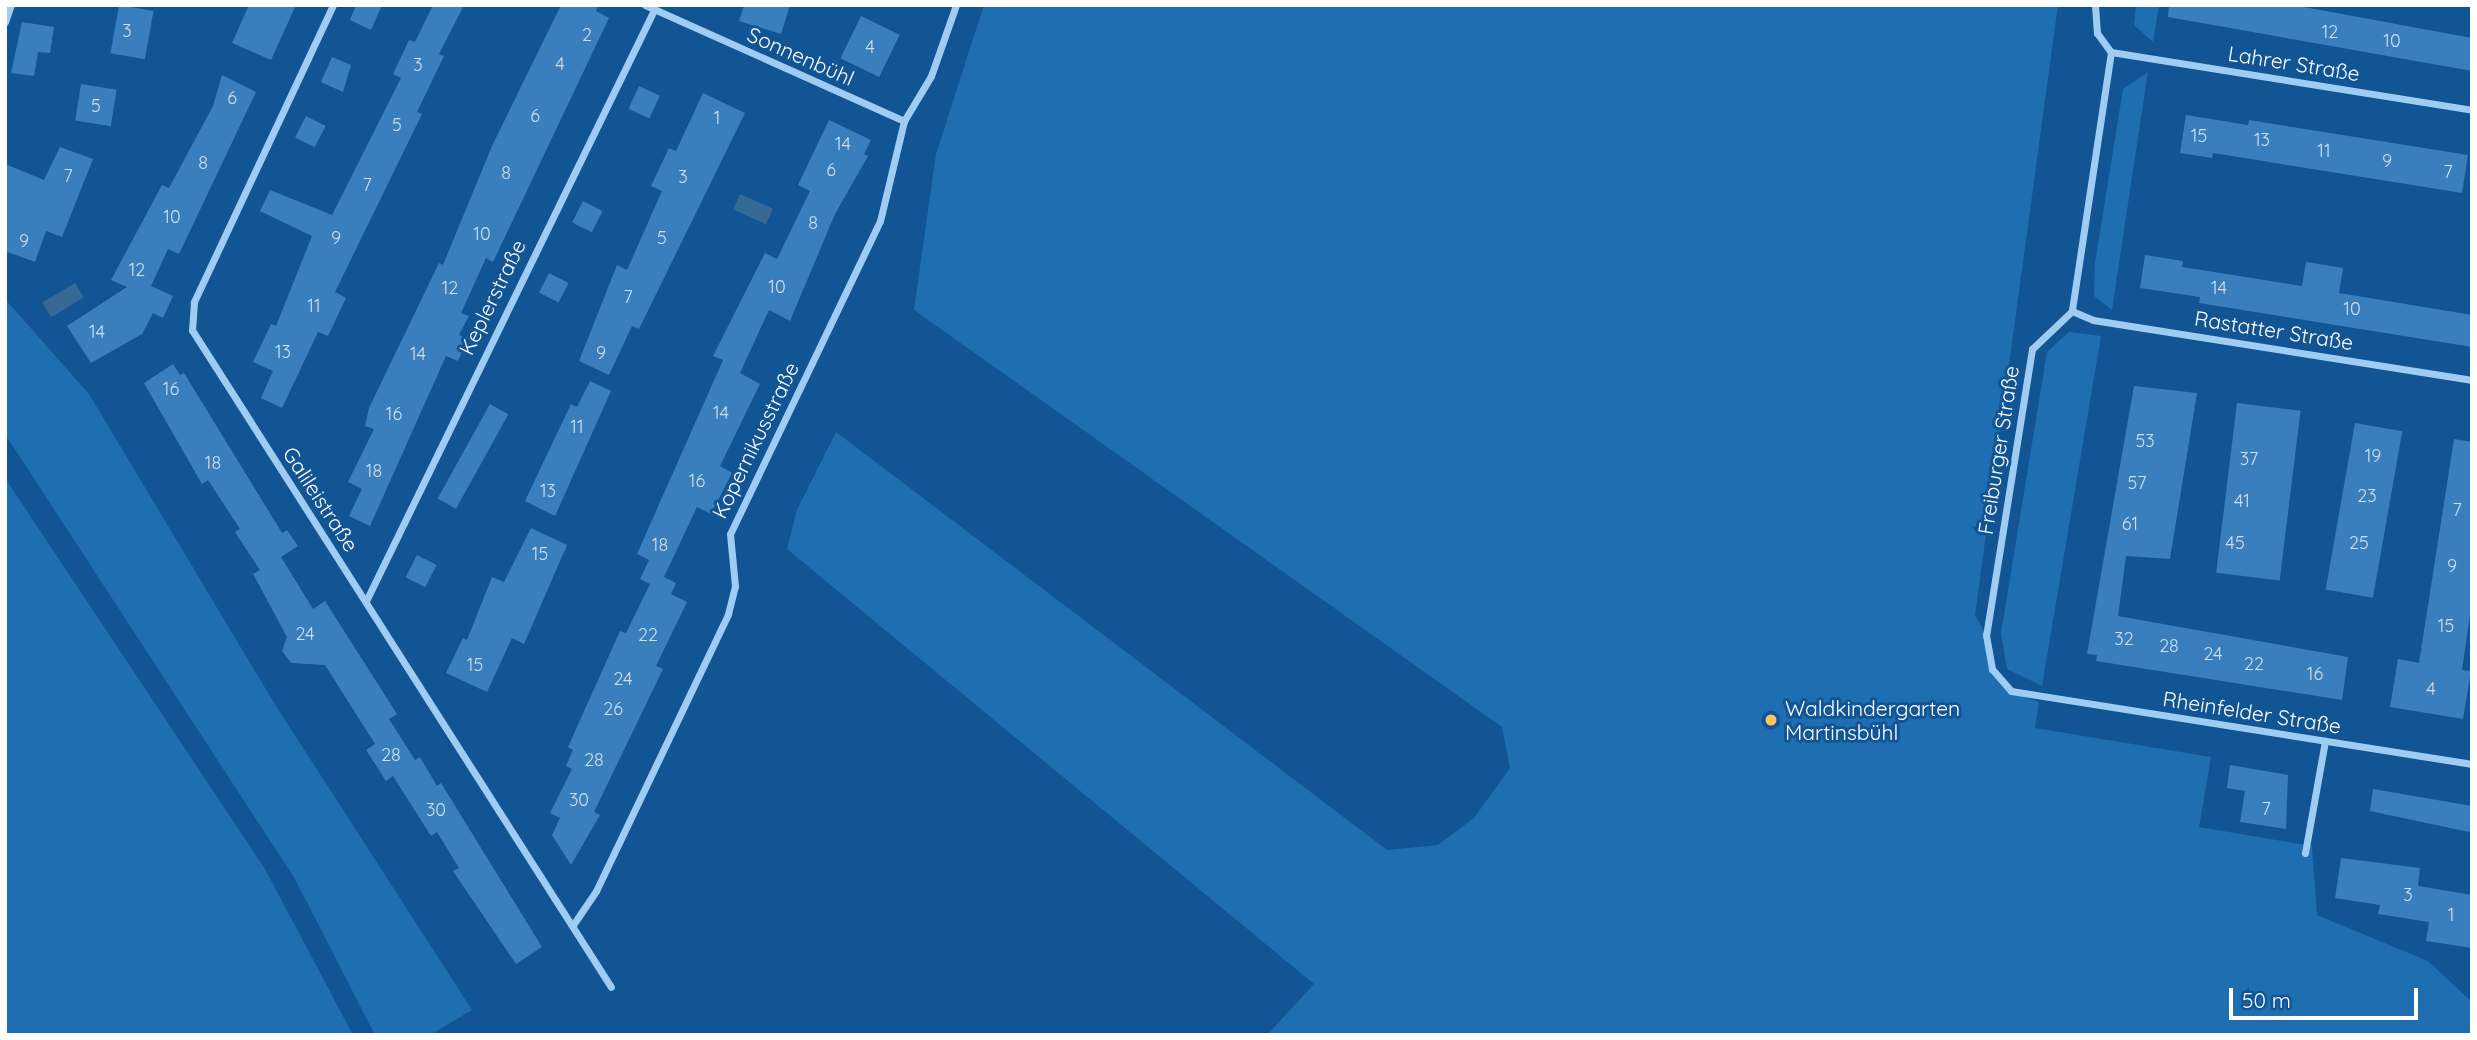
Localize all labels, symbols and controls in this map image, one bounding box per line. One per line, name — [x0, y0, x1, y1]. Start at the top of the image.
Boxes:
house number: 3 — [122, 20, 132, 42]
street label: Sonnenbühl — [744, 21, 858, 91]
house number: 12 — [2322, 21, 2338, 43]
house number: 2 — [582, 24, 592, 46]
house number: 10 — [2383, 30, 2401, 52]
house number: 4 — [865, 36, 875, 58]
street label: Lahrer Straße — [2226, 40, 2362, 86]
house number: 4 — [555, 53, 565, 75]
house number: 3 — [413, 54, 423, 76]
house number: 6 — [227, 87, 237, 109]
house number: 5 — [91, 95, 101, 117]
house number: 6 — [530, 105, 540, 127]
house number: 1 — [714, 107, 720, 129]
house number: 5 — [392, 114, 402, 136]
house number: 15 — [2191, 125, 2207, 147]
house number: 13 — [2254, 129, 2270, 151]
house number: 14 — [835, 133, 851, 155]
house number: 11 — [2317, 140, 2331, 162]
house number: 9 — [2382, 150, 2392, 172]
house number: 8 — [198, 152, 208, 174]
house number: 6 — [826, 159, 836, 181]
house number: 7 — [2443, 161, 2453, 183]
house number: 8 — [501, 162, 511, 184]
house number: 7 — [63, 165, 73, 187]
house number: 3 — [678, 166, 688, 188]
house number: 7 — [362, 174, 372, 196]
house number: 10 — [163, 206, 181, 228]
house number: 8 — [808, 212, 818, 234]
house number: 10 — [473, 223, 491, 245]
house number: 9 — [331, 227, 341, 249]
house number: 5 — [657, 227, 667, 249]
house number: 9 — [19, 230, 29, 252]
street label: Keplerstraße — [453, 235, 531, 359]
house number: 12 — [129, 259, 145, 281]
house number: 10 — [768, 276, 786, 298]
house number: 12 — [442, 277, 458, 299]
house number: 14 — [2211, 277, 2227, 299]
house number: 7 — [623, 286, 633, 308]
house number: 11 — [307, 295, 321, 317]
house number: 10 — [2343, 298, 2361, 320]
street label: Rastatter Straße — [2193, 305, 2355, 355]
house number: 14 — [89, 321, 105, 343]
house number: 13 — [275, 341, 291, 363]
house number: 9 — [596, 342, 606, 364]
house number: 14 — [410, 343, 426, 365]
street label: Kopernikusstraße — [706, 358, 804, 522]
street label: Freiburger Straße — [1972, 364, 2024, 536]
house number: 16 — [163, 378, 179, 400]
house number: 14 — [713, 402, 729, 424]
house number: 16 — [386, 403, 402, 425]
house number: 11 — [570, 416, 584, 438]
house number: 53 — [2135, 430, 2155, 452]
street label: Galileistraße — [278, 442, 364, 556]
house number: 19 — [2365, 445, 2381, 467]
house number: 37 — [2240, 448, 2258, 470]
house number: 18 — [205, 452, 221, 474]
house number: 18 — [366, 460, 382, 482]
house number: 16 — [689, 470, 705, 492]
house number: 57 — [2127, 472, 2147, 494]
house number: 13 — [540, 480, 556, 502]
house number: 23 — [2357, 485, 2377, 507]
house number: 41 — [2234, 490, 2250, 512]
house number: 7 — [2452, 499, 2462, 521]
house number: 61 — [2122, 513, 2138, 535]
house number: 45 — [2225, 532, 2245, 554]
house number: 25 — [2349, 532, 2369, 554]
house number: 18 — [652, 534, 668, 556]
house number: 15 — [532, 543, 548, 565]
house number: 9 — [2447, 555, 2457, 577]
house number: 15 — [2438, 615, 2454, 637]
house number: 24 — [295, 623, 315, 645]
house number: 22 — [638, 624, 658, 646]
house number: 32 — [2114, 628, 2134, 650]
house number: 28 — [2159, 635, 2179, 657]
house number: 24 — [2203, 643, 2223, 665]
house number: 22 — [2244, 653, 2264, 675]
house number: 15 — [467, 654, 483, 676]
house number: 16 — [2307, 663, 2323, 685]
house number: 24 — [613, 668, 633, 690]
house number: 4 — [2426, 678, 2436, 700]
street label: Rheinfelder Straße — [2161, 685, 2343, 739]
place label: Waldkindergarten Martinsbühl — [1785, 695, 1960, 745]
house number: 26 — [603, 698, 623, 720]
marker: Waldkindergarten Martinsbühl — [1763, 712, 1779, 728]
house number: 28 — [381, 744, 401, 766]
house number: 28 — [584, 749, 604, 771]
house number: 30 — [569, 789, 589, 811]
house number: 7 — [2261, 798, 2271, 820]
house number: 30 — [426, 799, 446, 821]
house number: 3 — [2403, 884, 2413, 906]
house number: 1 — [2448, 904, 2454, 926]
scale bar — [2232, 974, 2421, 1018]
text: 50 m — [2242, 987, 2291, 1013]

